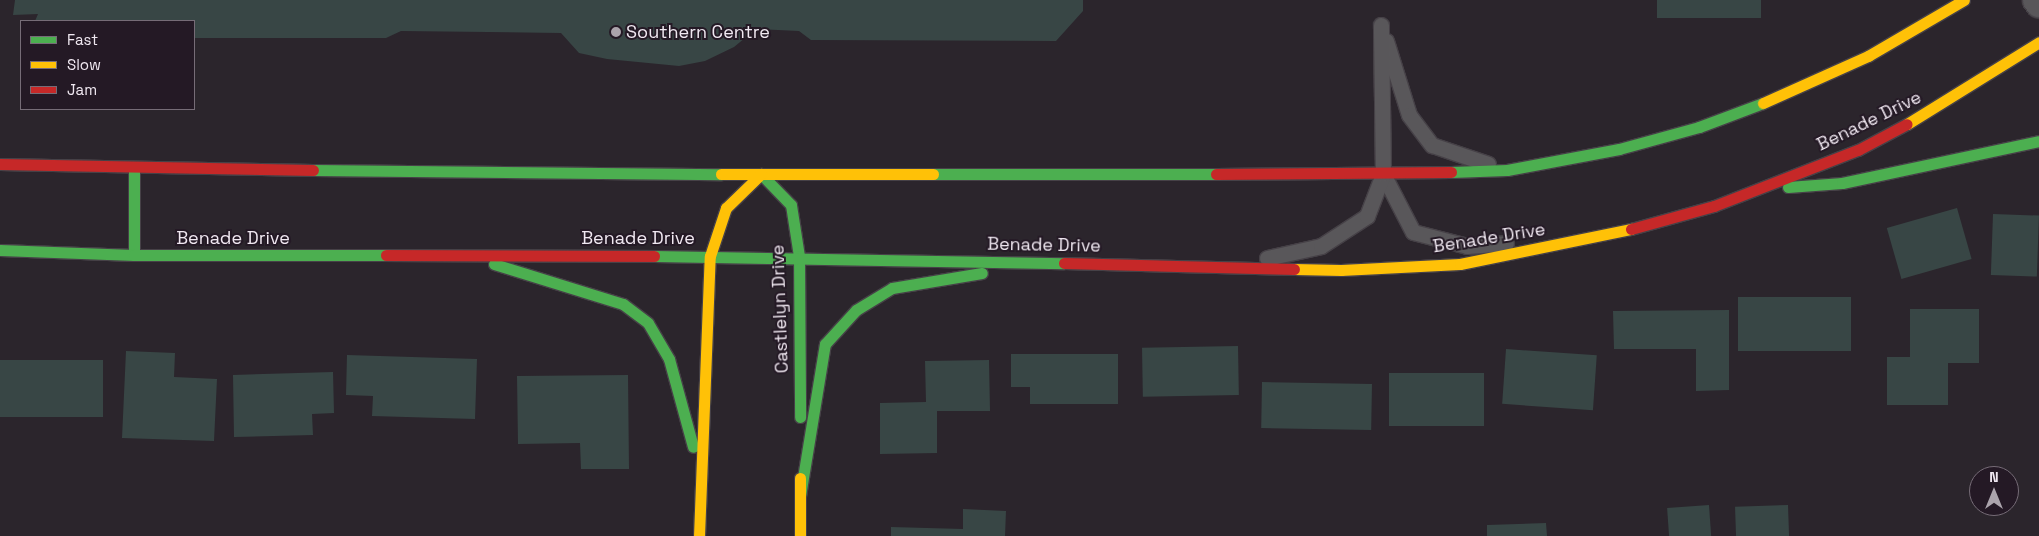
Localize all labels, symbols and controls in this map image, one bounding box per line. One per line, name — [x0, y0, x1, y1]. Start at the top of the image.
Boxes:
legend — [20, 20, 195, 110]
place label: Southern Centre — [626, 21, 770, 43]
marker: Southern Centre — [610, 26, 622, 38]
text: Fast — [67, 30, 98, 49]
text: Slow — [67, 55, 101, 74]
text: Jam — [67, 80, 97, 99]
street label: Benade Drive — [1813, 86, 1925, 156]
street label: Benade Drive — [1431, 218, 1547, 258]
street label: Benade Drive — [176, 227, 290, 249]
street label: Benade Drive — [581, 227, 695, 249]
street label: Benade Drive — [987, 233, 1101, 257]
street label: Castlelyn Drive — [767, 244, 793, 374]
north arrow — [1969, 466, 2019, 516]
text: N — [1989, 468, 1999, 486]

